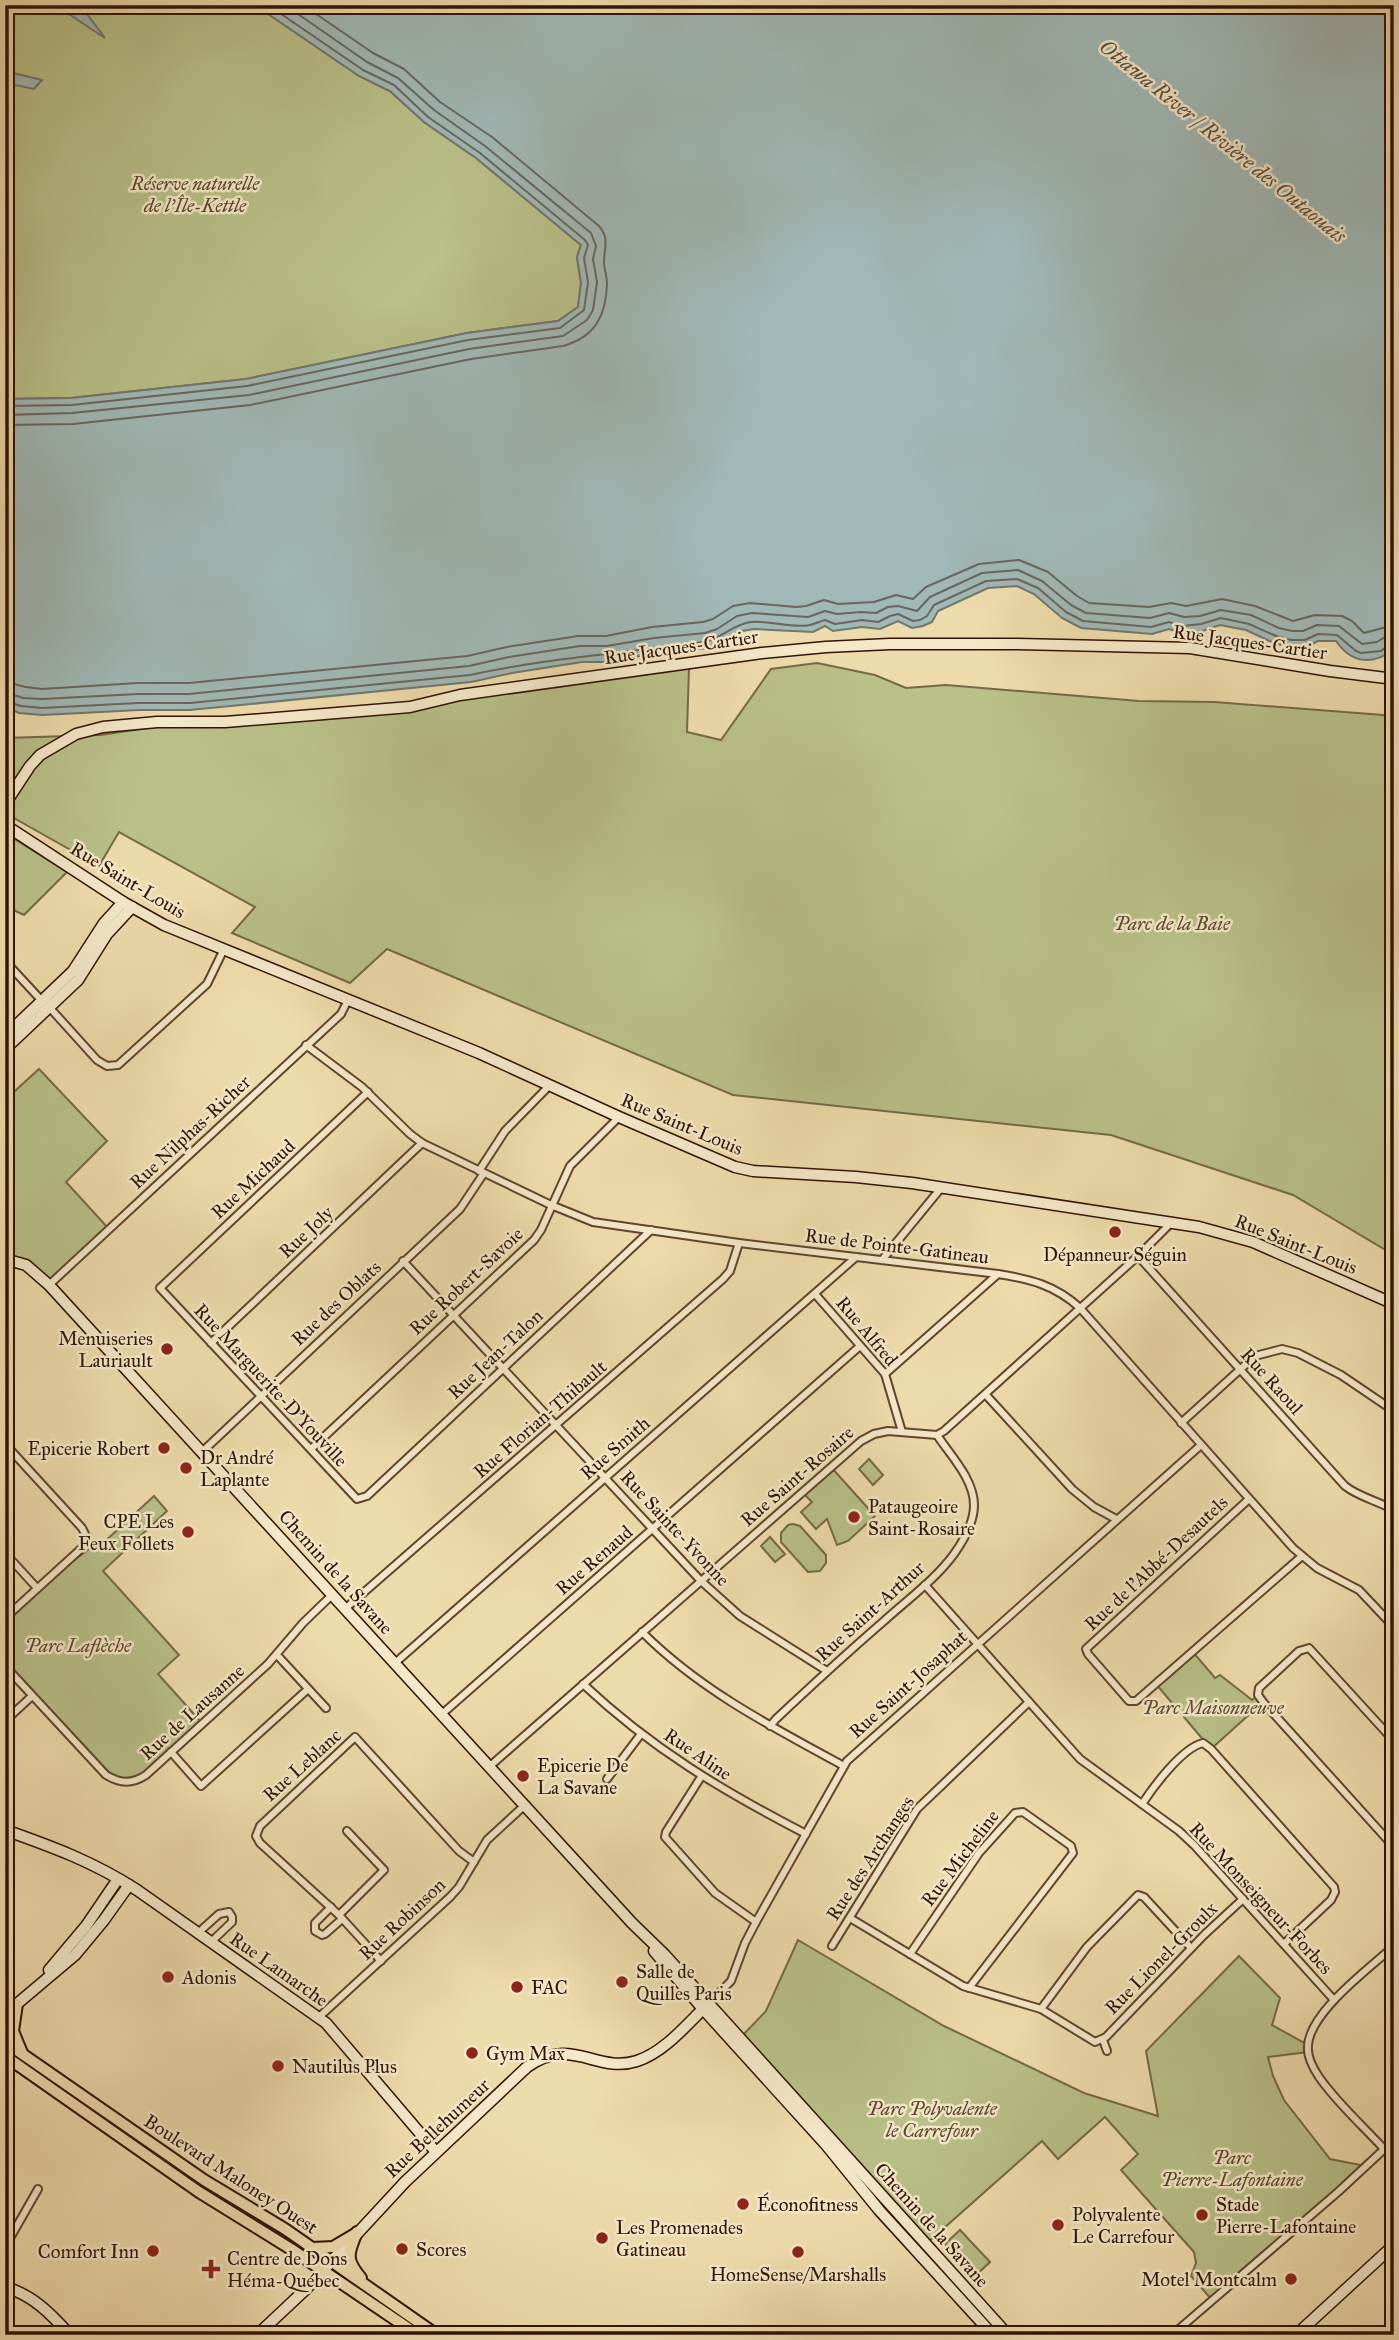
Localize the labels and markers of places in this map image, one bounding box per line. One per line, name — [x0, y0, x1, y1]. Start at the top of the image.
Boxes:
marker: Dépanneur Séguin — [1107, 1224, 1123, 1240]
place label: Dépanneur Séguin — [1043, 1243, 1187, 1267]
place label: Menuiseries Lauriault — [58, 1327, 153, 1372]
marker: Menuiseries Lauriault — [159, 1341, 175, 1357]
place label: Epicerie Robert — [28, 1437, 150, 1460]
marker: Epicerie Robert — [156, 1440, 172, 1456]
place label: Dr André Laplante — [200, 1446, 274, 1491]
marker: Dr André Laplante — [178, 1460, 194, 1476]
place label: Pataugeoire Saint-Rosaire — [868, 1495, 975, 1540]
marker: Pataugeoire Saint-Rosaire — [846, 1509, 862, 1525]
place label: CPE Les Feux Follets — [78, 1510, 174, 1555]
marker: CPE Les Feux Follets — [180, 1524, 196, 1540]
place label: Epicerie De La Savane — [537, 1754, 628, 1799]
marker: Epicerie De La Savane — [515, 1768, 531, 1784]
place label: Salle de Quilles Paris — [636, 1960, 732, 2005]
place label: Adonis — [181, 1966, 236, 1989]
marker: Adonis — [160, 1969, 176, 1985]
marker: Salle de Quilles Paris — [614, 1974, 630, 1990]
place label: FAC — [531, 1976, 568, 1999]
marker: FAC — [509, 1979, 525, 1995]
place label: Gym Max — [486, 2042, 565, 2065]
marker: Gym Max — [464, 2045, 480, 2061]
place label: Nautilus Plus — [292, 2055, 397, 2078]
marker: Nautilus Plus — [270, 2058, 286, 2074]
place label: Éconofitness — [757, 2192, 858, 2216]
place label: Stade Pierre-Lafontaine — [1216, 2193, 1356, 2238]
marker: Éconofitness — [735, 2196, 751, 2212]
place label: Polyvalente Le Carrefour — [1072, 2203, 1175, 2248]
marker: Stade Pierre-Lafontaine — [1194, 2207, 1210, 2223]
place label: Les Promenades Gatineau — [616, 2216, 743, 2261]
marker: Polyvalente Le Carrefour — [1050, 2217, 1066, 2233]
marker: Les Promenades Gatineau — [594, 2230, 610, 2246]
place label: Scores — [416, 2238, 467, 2261]
place label: Comfort Inn — [38, 2240, 139, 2263]
marker: Scores — [394, 2241, 410, 2257]
marker: Comfort Inn — [145, 2243, 161, 2259]
marker: HomeSense/Marshalls — [790, 2244, 806, 2260]
place label: Centre de Dons Héma-Québec — [227, 2247, 347, 2292]
marker: Centre de Dons Héma-Québec — [201, 2259, 221, 2279]
place label: HomeSense/Marshalls — [710, 2263, 886, 2286]
place label: Motel Montcalm — [1141, 2268, 1277, 2291]
marker: Motel Montcalm — [1283, 2271, 1299, 2287]

